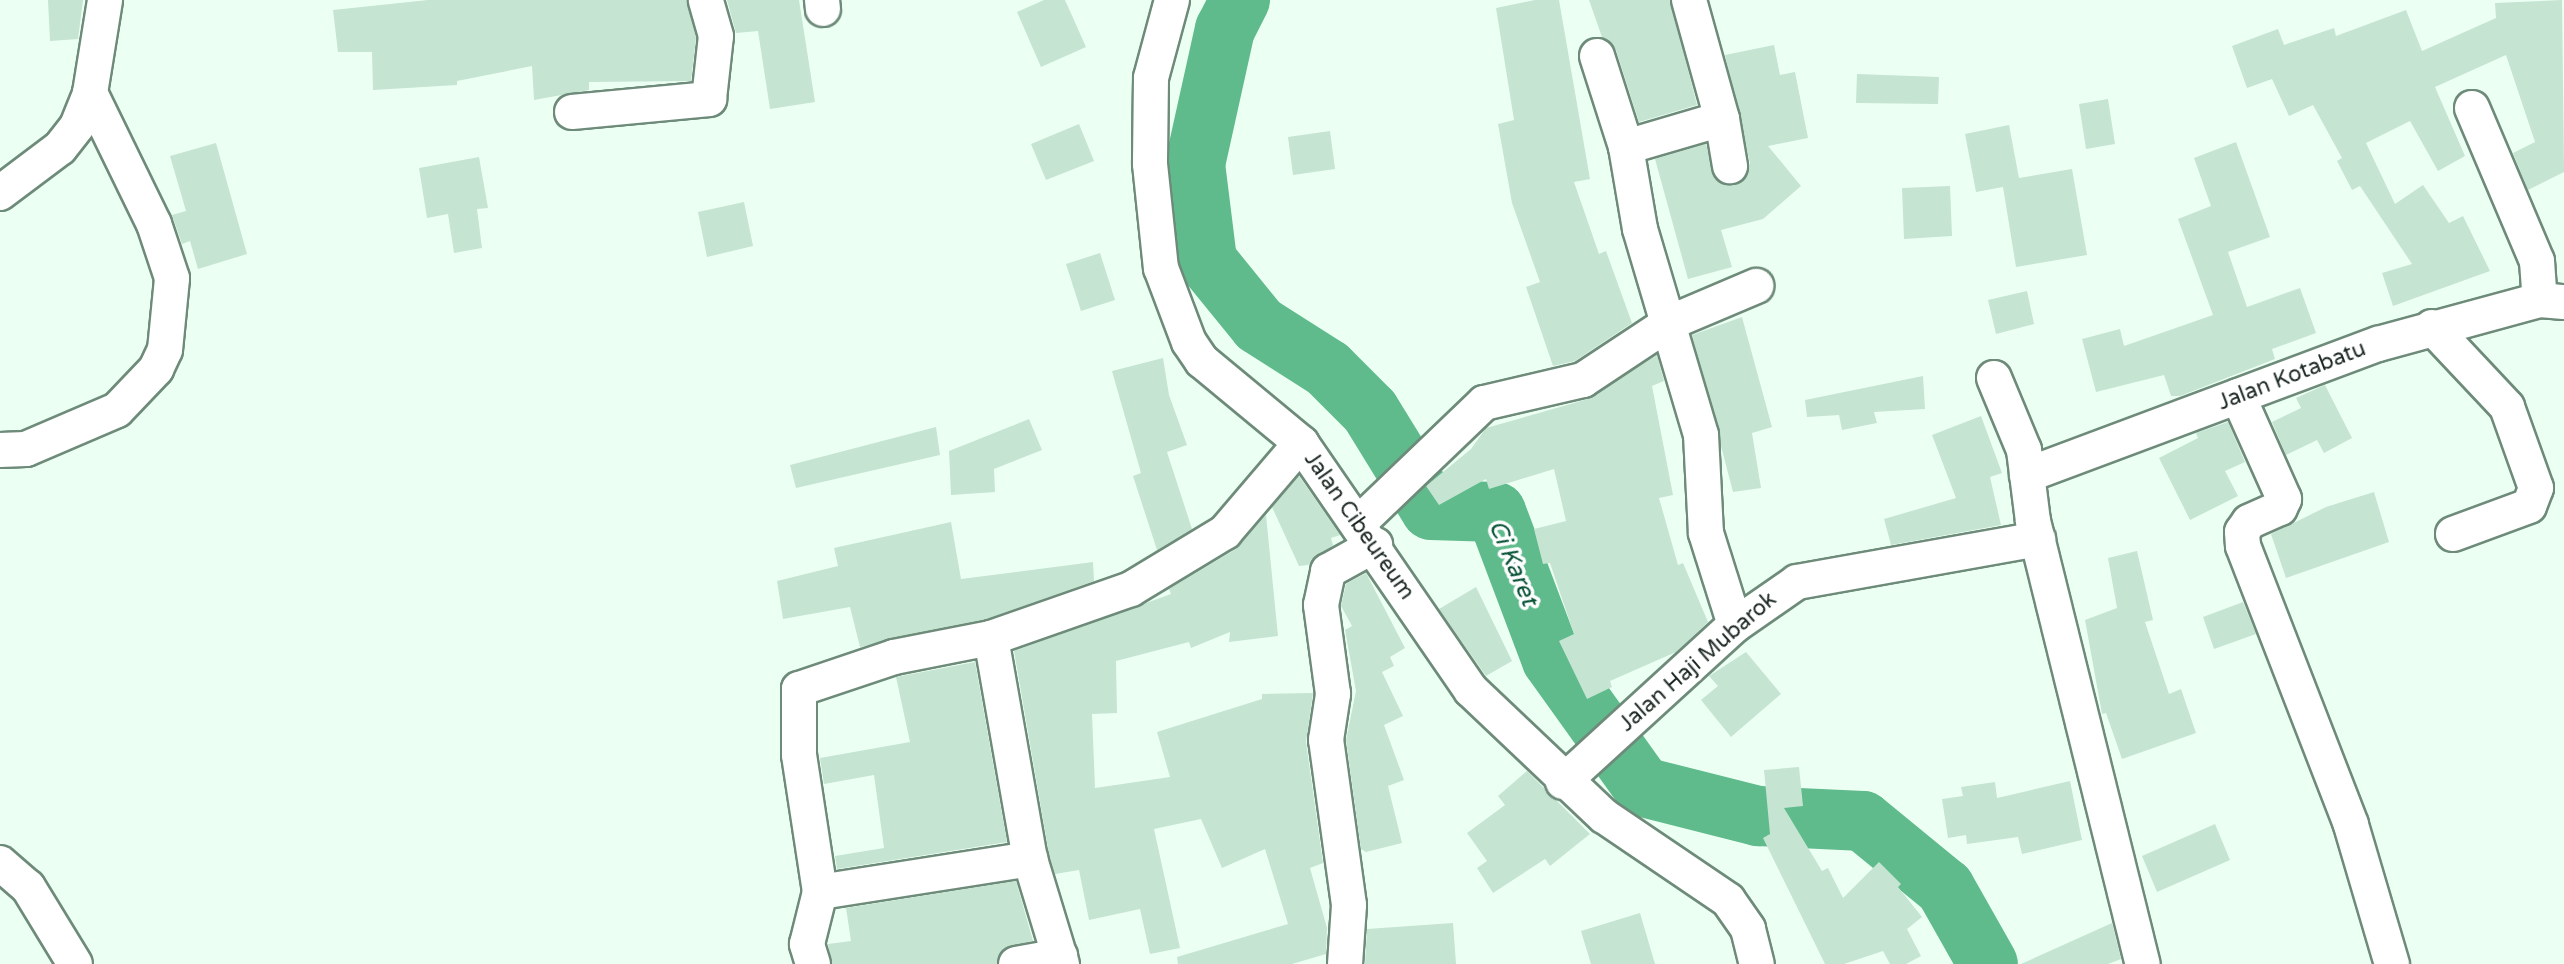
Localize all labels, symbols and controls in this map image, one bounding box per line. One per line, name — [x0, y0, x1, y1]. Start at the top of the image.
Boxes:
street label: Jalan Kotabatu — [2214, 336, 2370, 416]
street label: Jalan Cibeureum — [1298, 447, 1420, 605]
water label: Ci Karet — [1482, 516, 1544, 610]
street label: Jalan Haji Mubarok — [1614, 587, 1782, 737]

